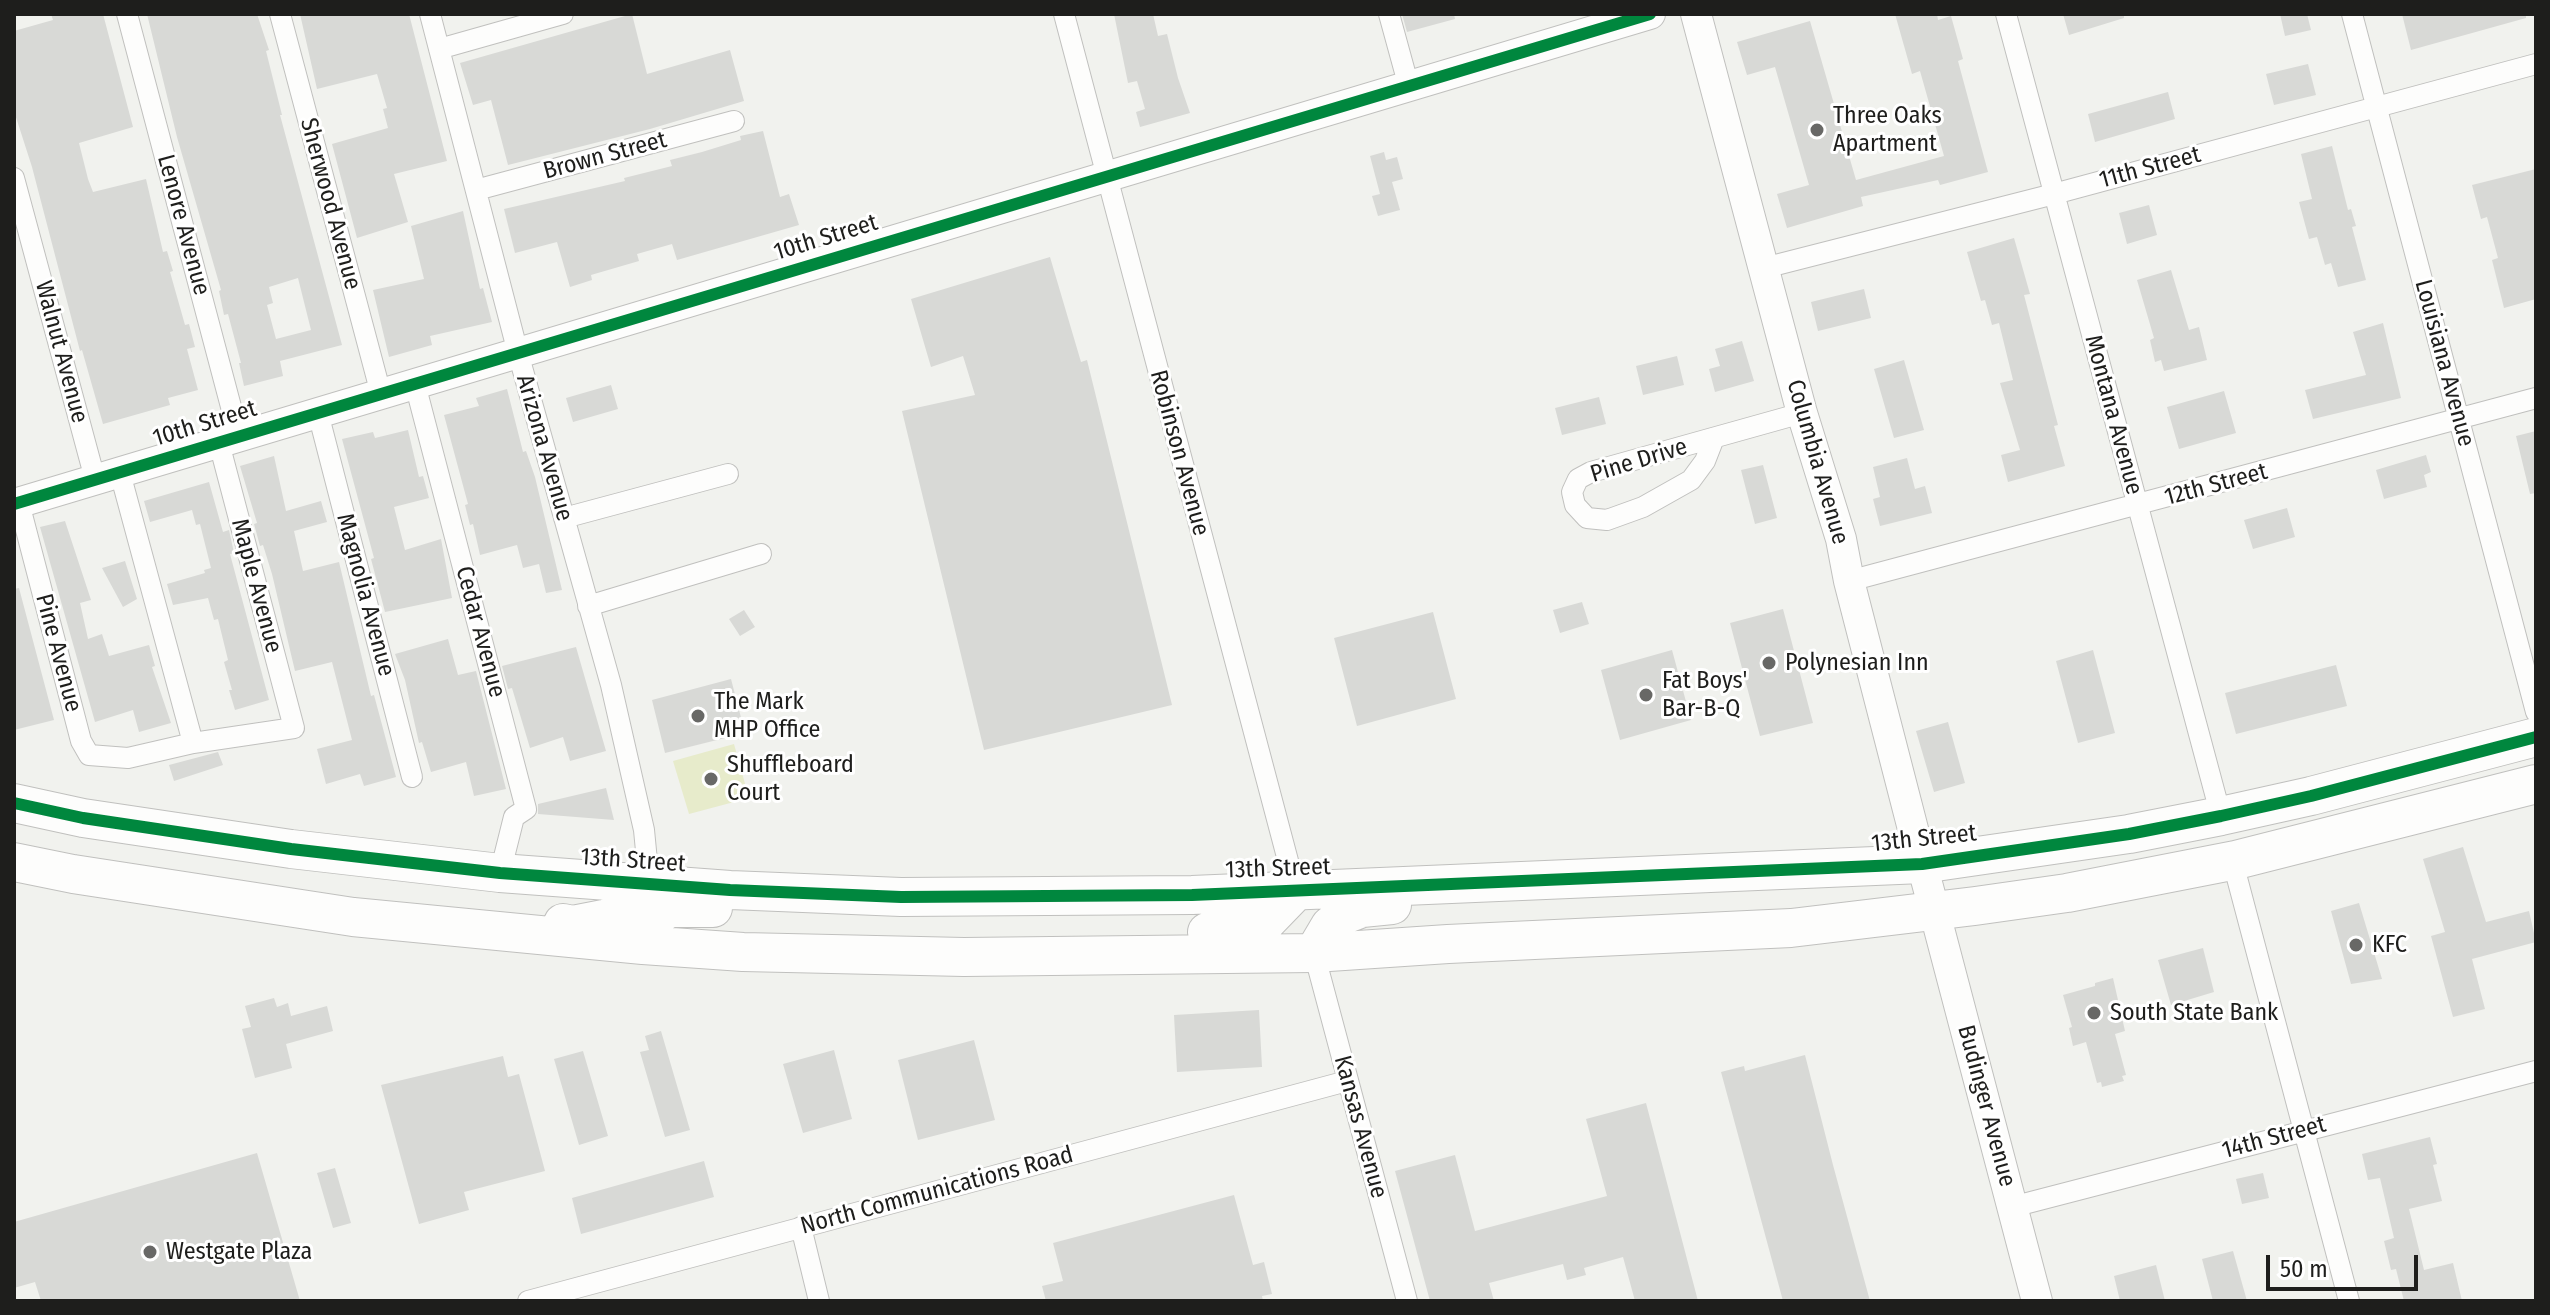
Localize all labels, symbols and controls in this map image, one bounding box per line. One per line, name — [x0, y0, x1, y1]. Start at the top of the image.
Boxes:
place label: Three Oaks Apartment — [1833, 102, 1942, 158]
street label: Sherwood Avenue — [293, 115, 367, 293]
marker: Three Oaks Apartment — [1808, 121, 1826, 139]
street label: Brown Street — [540, 126, 670, 186]
street label: 11th Street — [2096, 141, 2204, 195]
street label: Lenore Avenue — [150, 151, 216, 299]
street label: 10th Street — [771, 209, 881, 267]
street label: Louisiana Avenue — [2408, 276, 2480, 450]
street label: Walnut Avenue — [28, 278, 94, 426]
street label: Montana Avenue — [2078, 332, 2148, 498]
street label: Robinson Avenue — [1143, 367, 1215, 539]
street label: Arizona Avenue — [509, 371, 579, 525]
street label: Columbia Avenue — [1780, 376, 1854, 548]
street label: 10th Street — [150, 395, 260, 453]
street label: Pine Drive — [1587, 433, 1691, 489]
street label: 12th Street — [2162, 457, 2270, 513]
street label: Magnolia Avenue — [329, 511, 401, 679]
street label: Maple Avenue — [224, 516, 288, 656]
street label: Cedar Avenue — [449, 563, 511, 701]
street label: Pine Avenue — [28, 591, 88, 715]
place label: Polynesian Inn — [1785, 649, 1929, 677]
marker: Polynesian Inn — [1760, 654, 1778, 672]
place label: Fat Boys' Bar-B-Q — [1662, 667, 1747, 723]
marker: Fat Boys' Bar-B-Q — [1637, 686, 1655, 704]
place label: The Mark MHP Office — [714, 688, 820, 744]
marker: The Mark MHP Office — [689, 707, 707, 725]
place label: Shuffleboard Court — [727, 751, 854, 807]
marker: Shuffleboard Court — [702, 770, 720, 788]
street label: 13th Street — [1870, 819, 1978, 859]
street label: 13th Street — [579, 843, 687, 879]
street label: 13th Street — [1225, 853, 1331, 885]
place label: KFC — [2372, 931, 2407, 959]
marker: KFC — [2347, 936, 2365, 954]
place label: South State Bank — [2110, 999, 2278, 1027]
marker: South State Bank — [2085, 1004, 2103, 1022]
street label: Budinger Avenue — [1951, 1022, 2021, 1190]
street label: Kansas Avenue — [1327, 1052, 1393, 1202]
street label: 14th Street — [2219, 1110, 2329, 1166]
street label: North Communications Road — [798, 1141, 1076, 1241]
place label: Westgate Plaza — [166, 1238, 312, 1266]
scale bar — [2270, 1239, 2422, 1289]
marker: Westgate Plaza — [141, 1243, 159, 1261]
text: 50 m — [2280, 1255, 2328, 1283]

